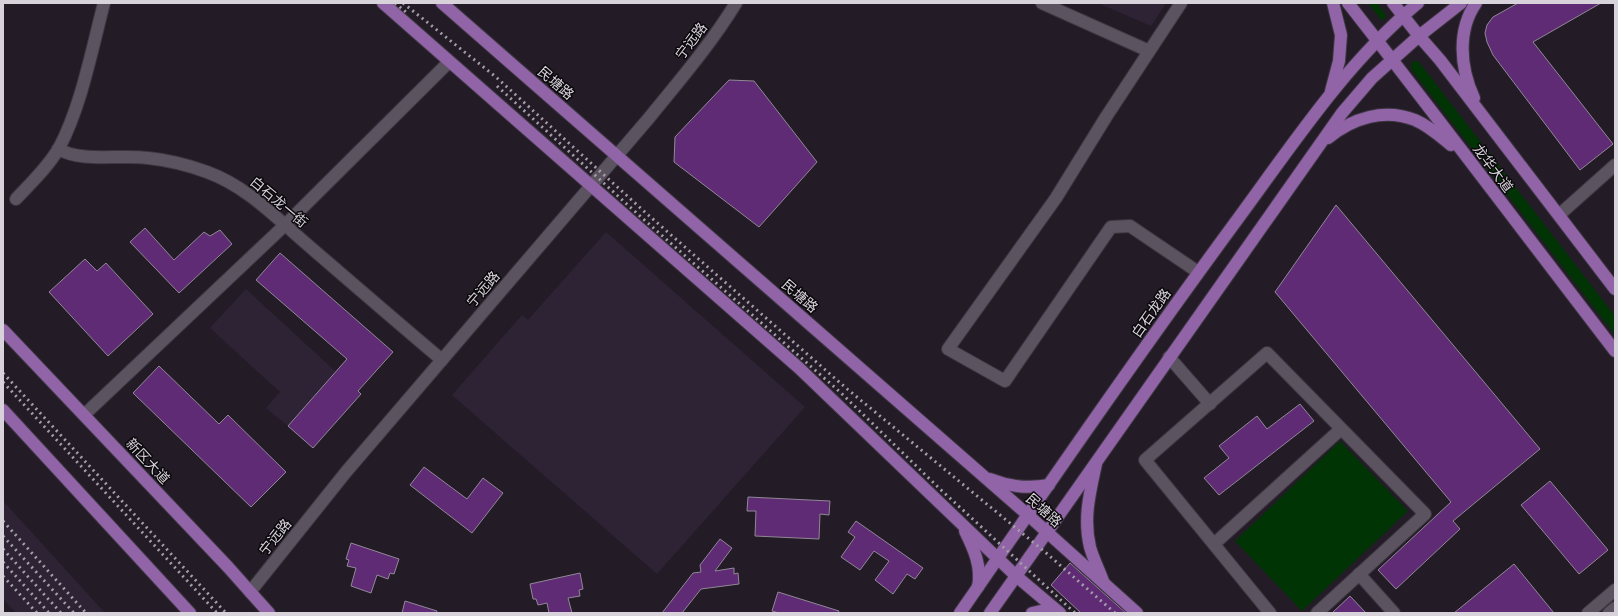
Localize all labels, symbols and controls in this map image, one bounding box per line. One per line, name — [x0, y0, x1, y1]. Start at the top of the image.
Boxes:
street label: 宁远路 — [672, 19, 710, 63]
street label: 民塘路 — [535, 63, 577, 103]
street label: 龙华大道 — [1470, 141, 1516, 195]
street label: 白石龙一街 — [247, 173, 311, 231]
street label: 宁远路 — [463, 268, 503, 310]
street label: 民塘路 — [779, 276, 821, 316]
street label: 白石龙路 — [1128, 285, 1174, 341]
street label: 新区大道 — [123, 435, 173, 487]
street label: 民塘路 — [1023, 490, 1065, 530]
street label: 宁远路 — [256, 516, 294, 558]

